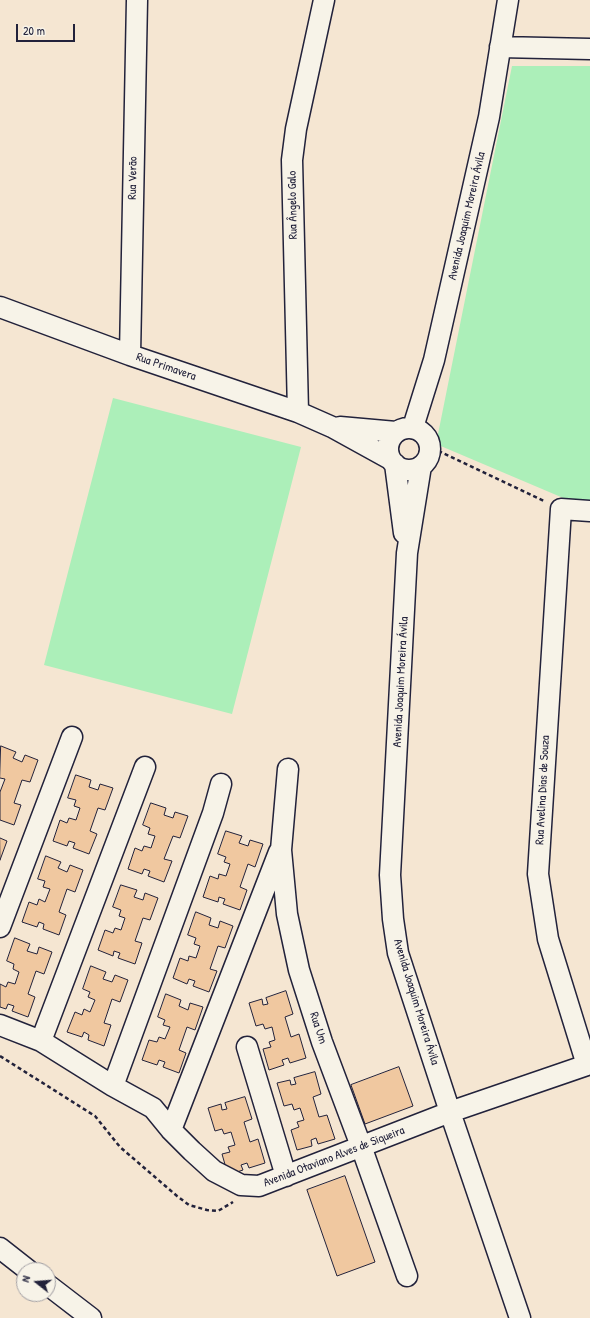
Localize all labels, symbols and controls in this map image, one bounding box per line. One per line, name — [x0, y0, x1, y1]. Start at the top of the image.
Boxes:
scale bar — [18, 16, 77, 42]
text: 20 m — [23, 22, 45, 39]
street label: Avenida Joaquim Moreira Ávila — [445, 151, 489, 281]
street label: Rua Verão — [125, 156, 141, 200]
street label: Rua Ângelo Galo — [285, 171, 301, 239]
street label: Rua Primavera — [134, 350, 198, 384]
street label: Avenida Joaquim Moreira Ávila — [390, 616, 412, 748]
street label: Rua Avelina Dias de Souza — [533, 735, 553, 845]
street label: Avenida Joaquim Moreira Ávila — [390, 937, 442, 1067]
street label: Rua Um — [306, 1010, 330, 1046]
street label: Avenida Otaviano Alves de Siqueira — [261, 1123, 407, 1191]
north arrow — [16, 1262, 56, 1302]
text: N — [18, 1274, 33, 1284]

